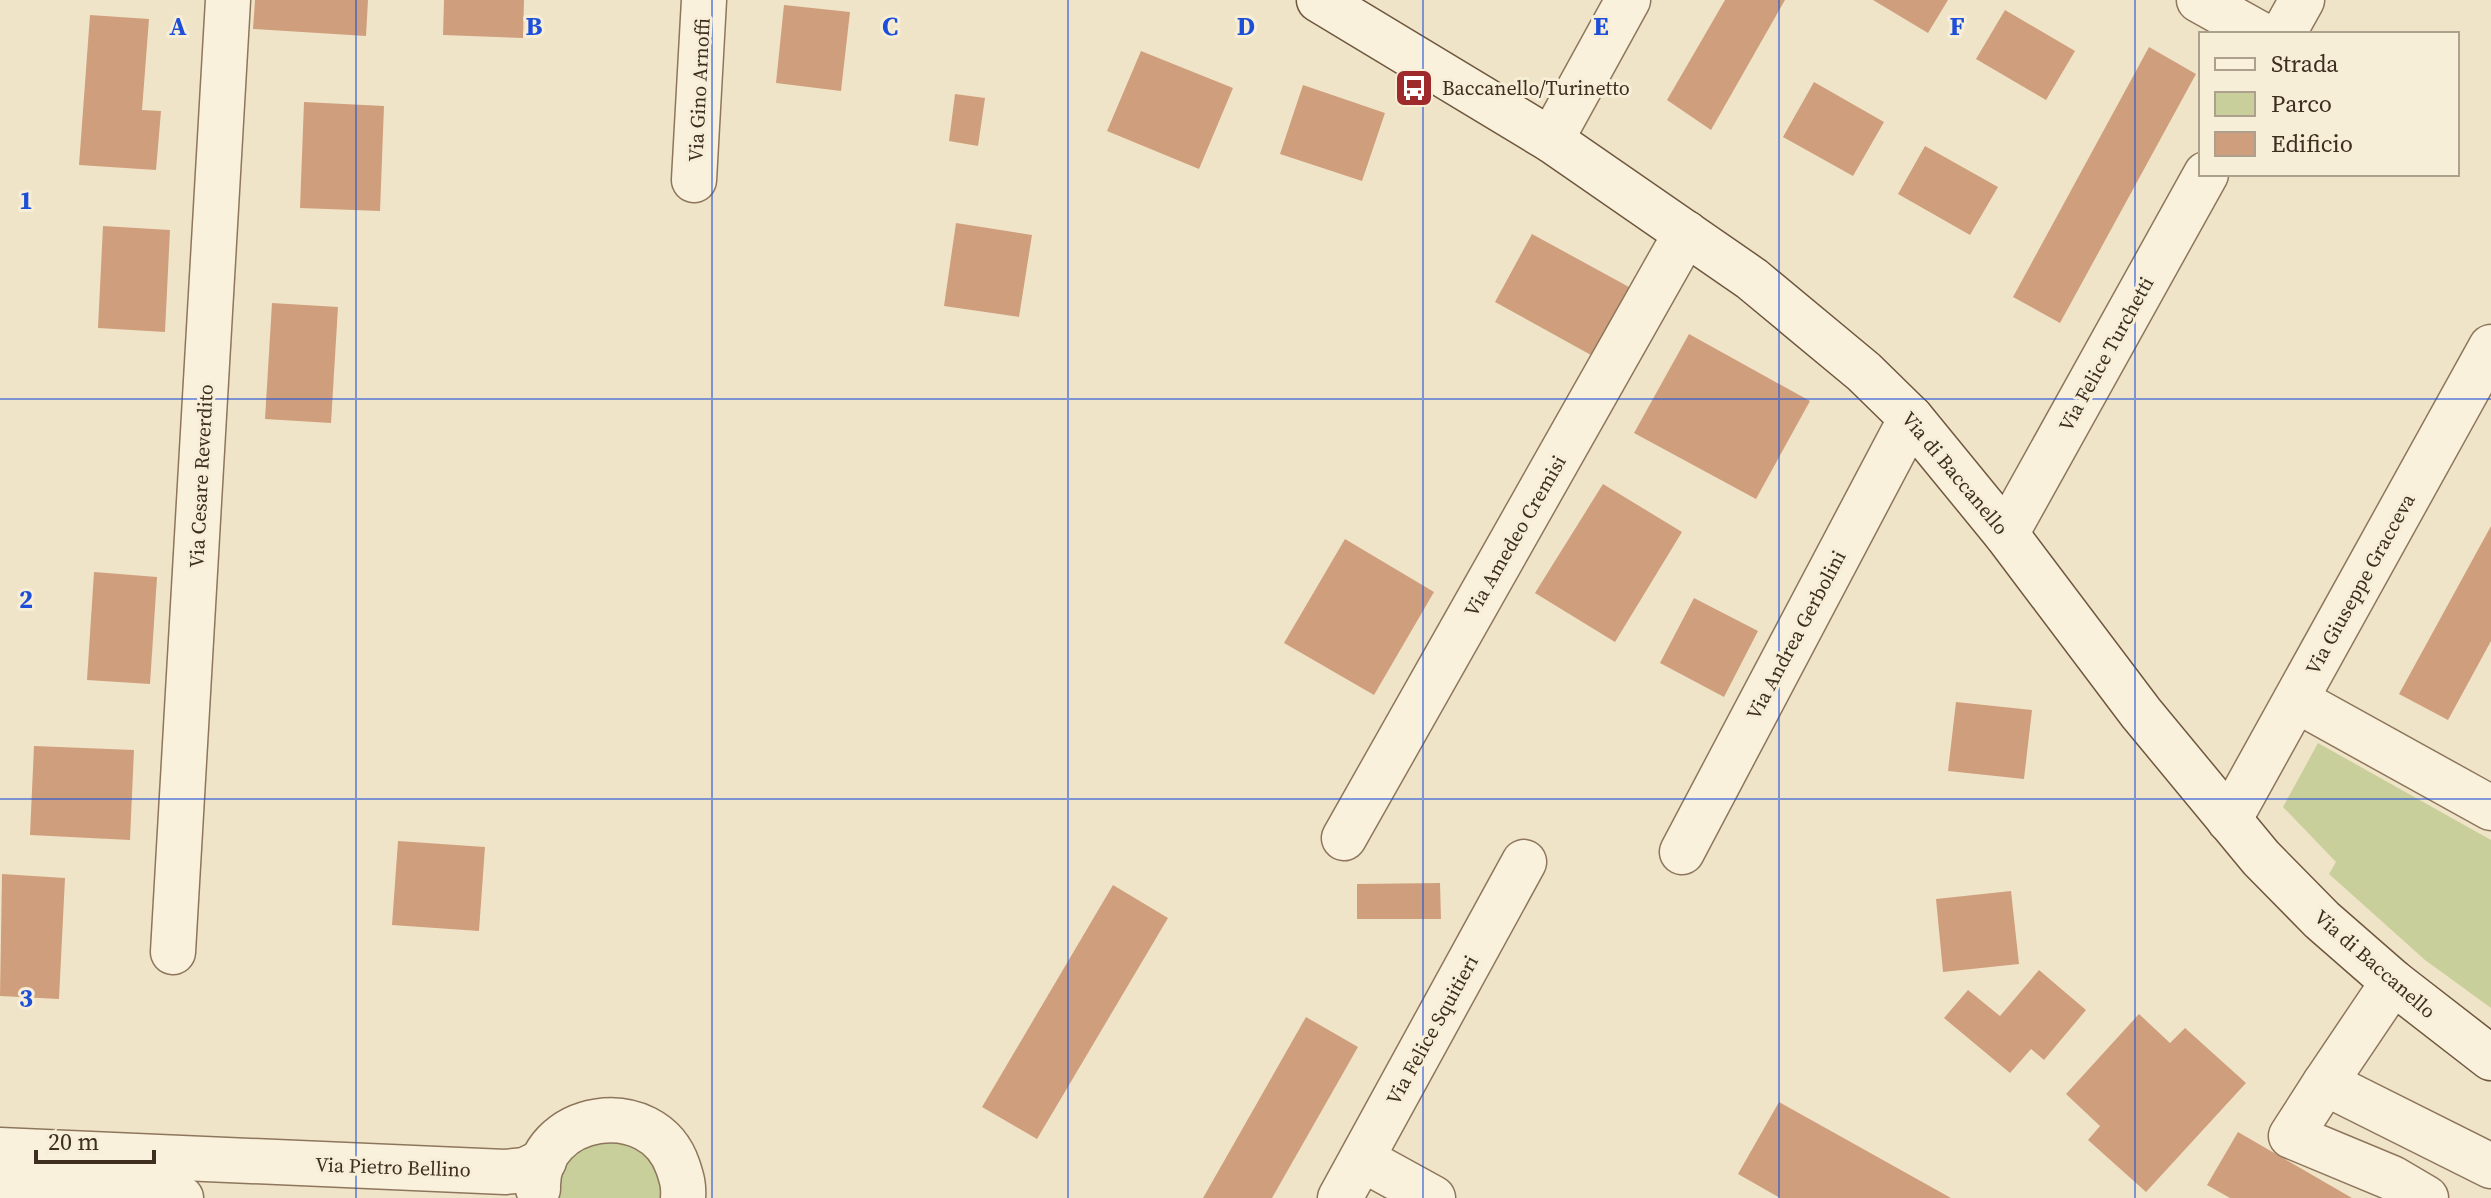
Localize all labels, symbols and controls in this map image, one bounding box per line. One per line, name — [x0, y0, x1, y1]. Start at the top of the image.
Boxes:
text: A — [169, 8, 187, 44]
text: B — [526, 8, 543, 44]
text: C — [882, 8, 898, 44]
text: D — [1237, 8, 1255, 44]
text: E — [1593, 8, 1609, 44]
text: F — [1949, 8, 1965, 44]
street label: Via Gino Arnoffi — [681, 17, 717, 163]
legend — [2199, 32, 2459, 176]
text: Strada — [2271, 47, 2339, 80]
bus stop icon: Baccanello/Turinetto — [1393, 67, 1435, 109]
place label: Baccanello/Turinetto — [1442, 74, 1630, 102]
text: Parco — [2271, 87, 2332, 120]
text: Edificio — [2271, 127, 2353, 160]
text: 1 — [19, 182, 33, 218]
street label: Via Felice Turchetti — [2052, 272, 2160, 436]
street label: Via Cesare Reverdito — [182, 383, 220, 569]
street label: Via di Baccanello — [1895, 405, 2015, 541]
street label: Via Amedeo Cremisi — [1457, 450, 1573, 622]
street label: Via Giuseppe Gracceva — [2299, 488, 2422, 680]
street label: Via Andrea Gerbolini — [1740, 545, 1852, 725]
text: 2 — [19, 581, 33, 617]
street label: Via di Baccanello — [2308, 903, 2442, 1025]
street label: Via Felice Squitieri — [1379, 950, 1485, 1110]
text: 3 — [19, 980, 33, 1016]
scale bar — [36, 1114, 154, 1164]
text: 20 m — [48, 1125, 99, 1158]
street label: Via Pietro Bellino — [315, 1150, 471, 1184]

